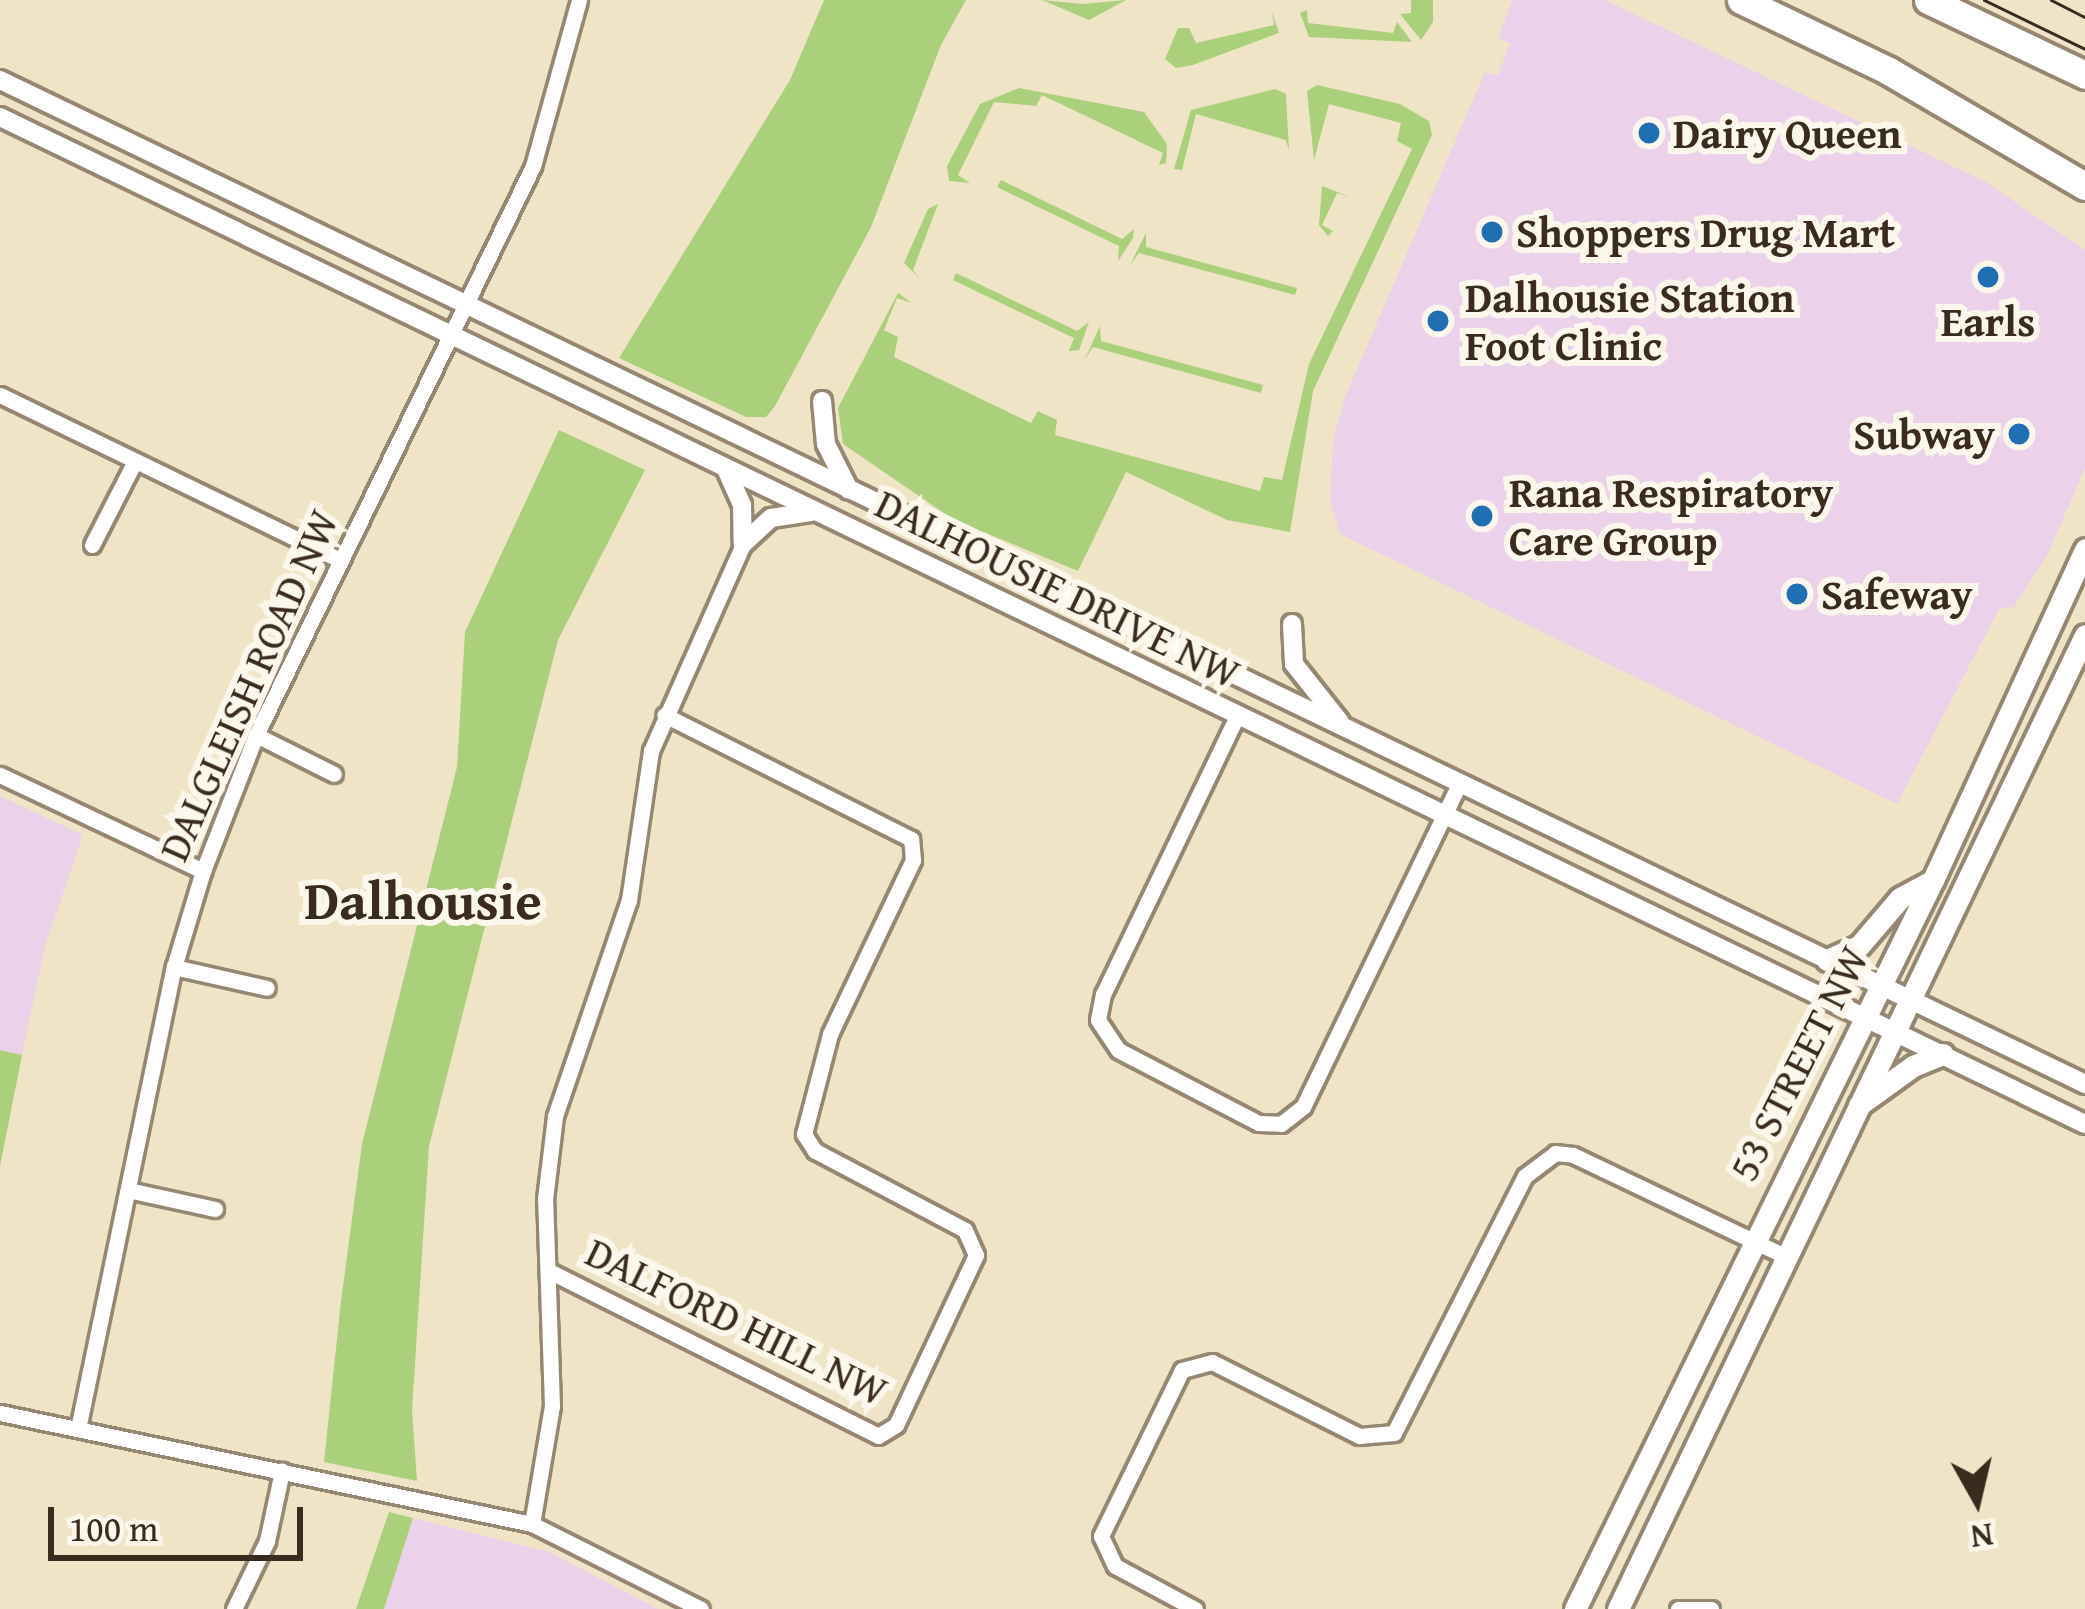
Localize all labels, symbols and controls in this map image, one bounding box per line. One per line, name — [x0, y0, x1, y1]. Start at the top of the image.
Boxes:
place label: Dairy Queen — [1673, 108, 1902, 158]
marker: Dairy Queen — [1636, 120, 1662, 146]
place label: Shoppers Drug Mart — [1516, 207, 1895, 257]
marker: Shoppers Drug Mart — [1479, 219, 1505, 245]
marker: Earls — [1975, 264, 2001, 290]
place label: Dalhousie Station Foot Clinic — [1465, 272, 1795, 370]
place label: Earls — [1941, 296, 2035, 346]
marker: Dalhousie Station Foot Clinic — [1422, 305, 1454, 337]
place label: Subway — [1853, 409, 1995, 459]
marker: Subway — [2006, 421, 2032, 447]
place label: Rana Respiratory Care Group — [1509, 467, 1833, 566]
street label: DALHOUSIE DRIVE NW — [868, 478, 1248, 698]
marker: Rana Respiratory Care Group — [1466, 500, 1498, 532]
street label: DALGLEISH ROAD NW — [148, 502, 348, 868]
place label: Safeway — [1821, 569, 1973, 619]
marker: Safeway — [1784, 581, 1810, 607]
district label: Dalhousie — [304, 868, 542, 932]
street label: 53 STREET NW — [1717, 937, 1879, 1189]
street label: DALFORD HILL NW — [578, 1226, 896, 1416]
north arrow — [1917, 1441, 2037, 1561]
scale bar — [54, 1483, 309, 1557]
text: 100 m — [69, 1501, 158, 1554]
text: N — [1968, 1511, 1996, 1562]

